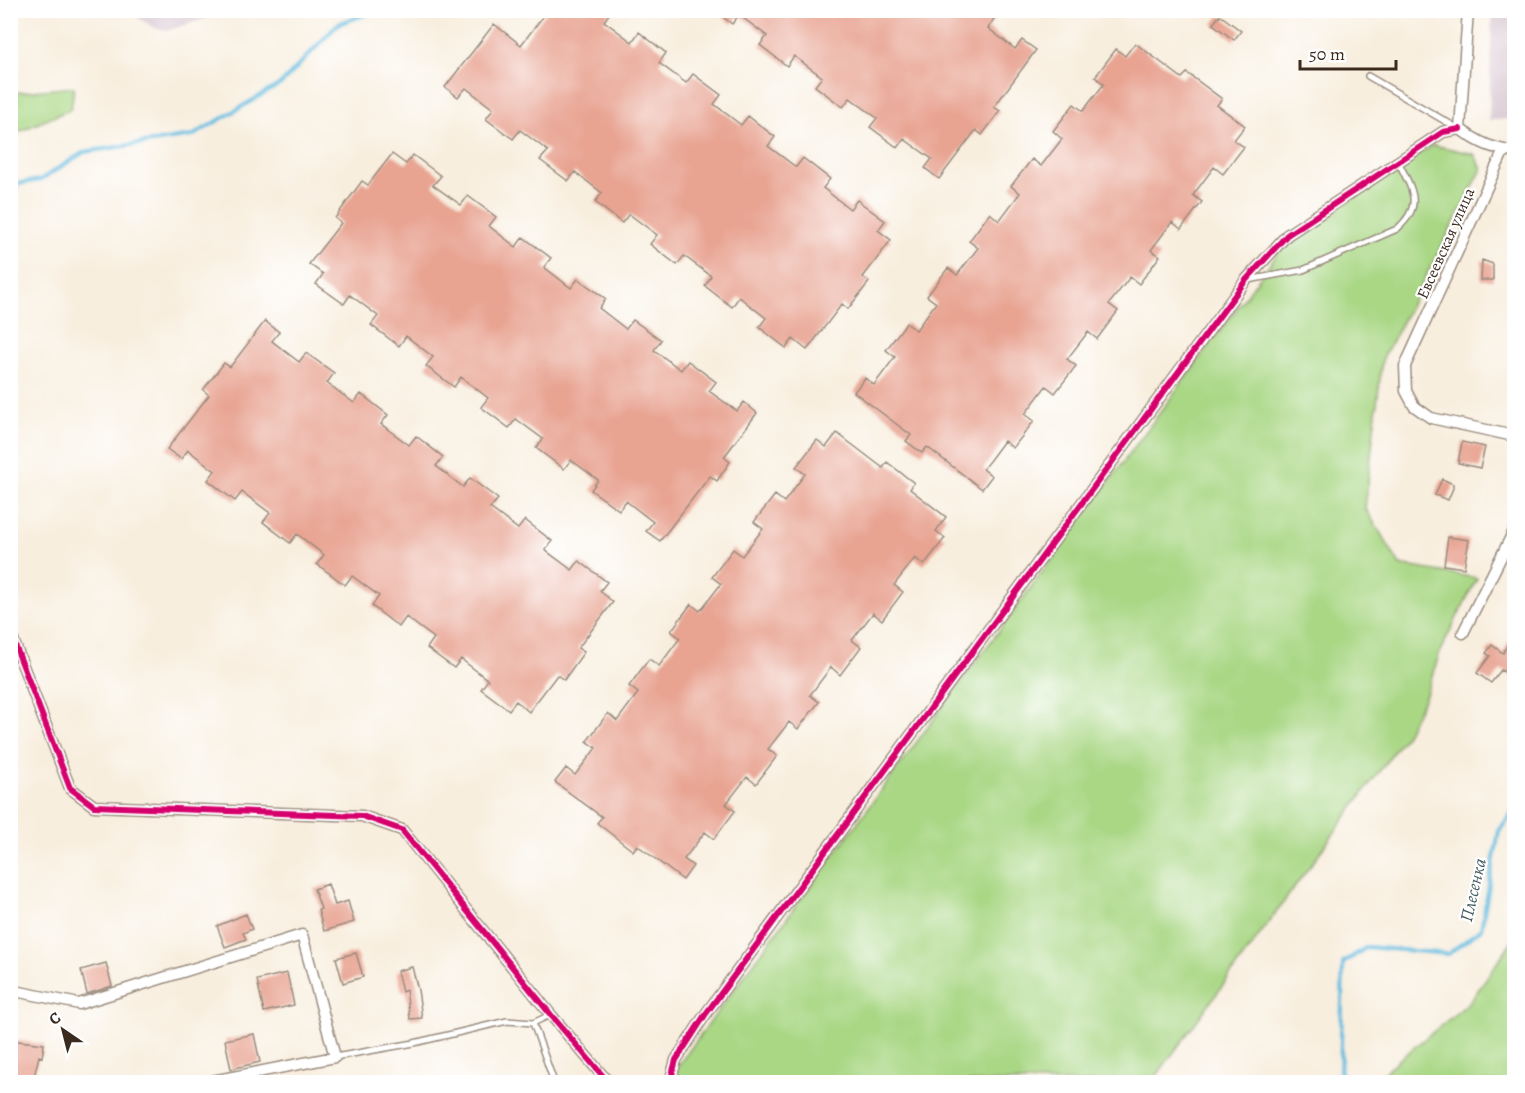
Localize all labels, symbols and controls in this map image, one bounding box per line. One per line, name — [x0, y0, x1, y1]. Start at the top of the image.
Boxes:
scale bar — [1300, 33, 1396, 71]
text: 50 m — [1309, 42, 1345, 66]
street label: Евсеевская улица — [1412, 184, 1481, 302]
water label: Плесенка — [1454, 856, 1492, 924]
north arrow — [33, 1000, 93, 1060]
text: С — [45, 1007, 65, 1030]

